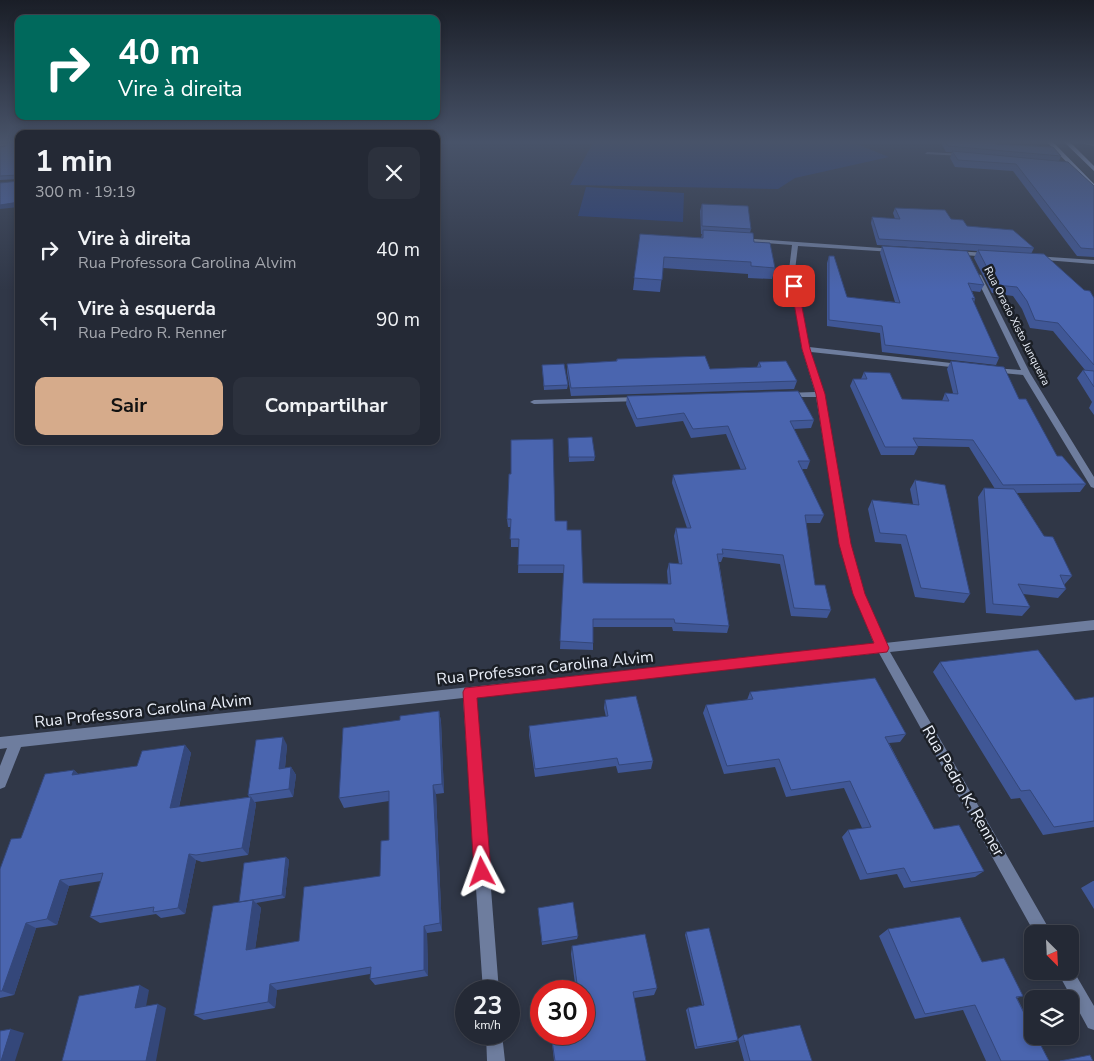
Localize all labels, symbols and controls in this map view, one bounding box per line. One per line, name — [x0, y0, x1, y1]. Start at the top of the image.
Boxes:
text: 40 m — [118, 29, 200, 76]
icon: right — [35, 35, 100, 100]
text: Vire à direita — [118, 74, 243, 104]
text: 1 min — [35, 141, 113, 182]
button: close — [368, 147, 420, 199]
text: 300 m · 19:19 — [35, 181, 136, 203]
text: Vire à direita — [78, 226, 191, 252]
icon: right — [35, 236, 63, 264]
text: 40 m — [376, 237, 420, 263]
text: Rua Professora Carolina Alvim — [78, 252, 296, 274]
street label: Rua Oracio Xisto Junqueira — [981, 264, 1054, 388]
pin — [773, 265, 815, 307]
icon: arrive — [780, 272, 808, 300]
text: Vire à esquerda — [78, 296, 216, 322]
icon: left — [35, 306, 63, 334]
text: 90 m — [376, 307, 420, 333]
text: Rua Pedro R. Renner — [78, 322, 227, 344]
button: Sair — [35, 377, 223, 435]
button: Compartilhar — [233, 377, 420, 435]
street label: Rua Professora Carolina Alvim — [435, 646, 655, 690]
street label: Rua Professora Carolina Alvim — [33, 689, 253, 733]
street label: Rua Pedro K. Renner — [916, 721, 1010, 861]
position arrow — [455, 845, 507, 897]
north arrow — [1024, 925, 1079, 980]
map controls — [1024, 925, 1079, 1045]
speed limit sign: 30 — [530, 980, 595, 1045]
text: 23 — [472, 989, 503, 1023]
button: layers — [1024, 990, 1079, 1045]
text: km/h — [474, 1017, 501, 1033]

